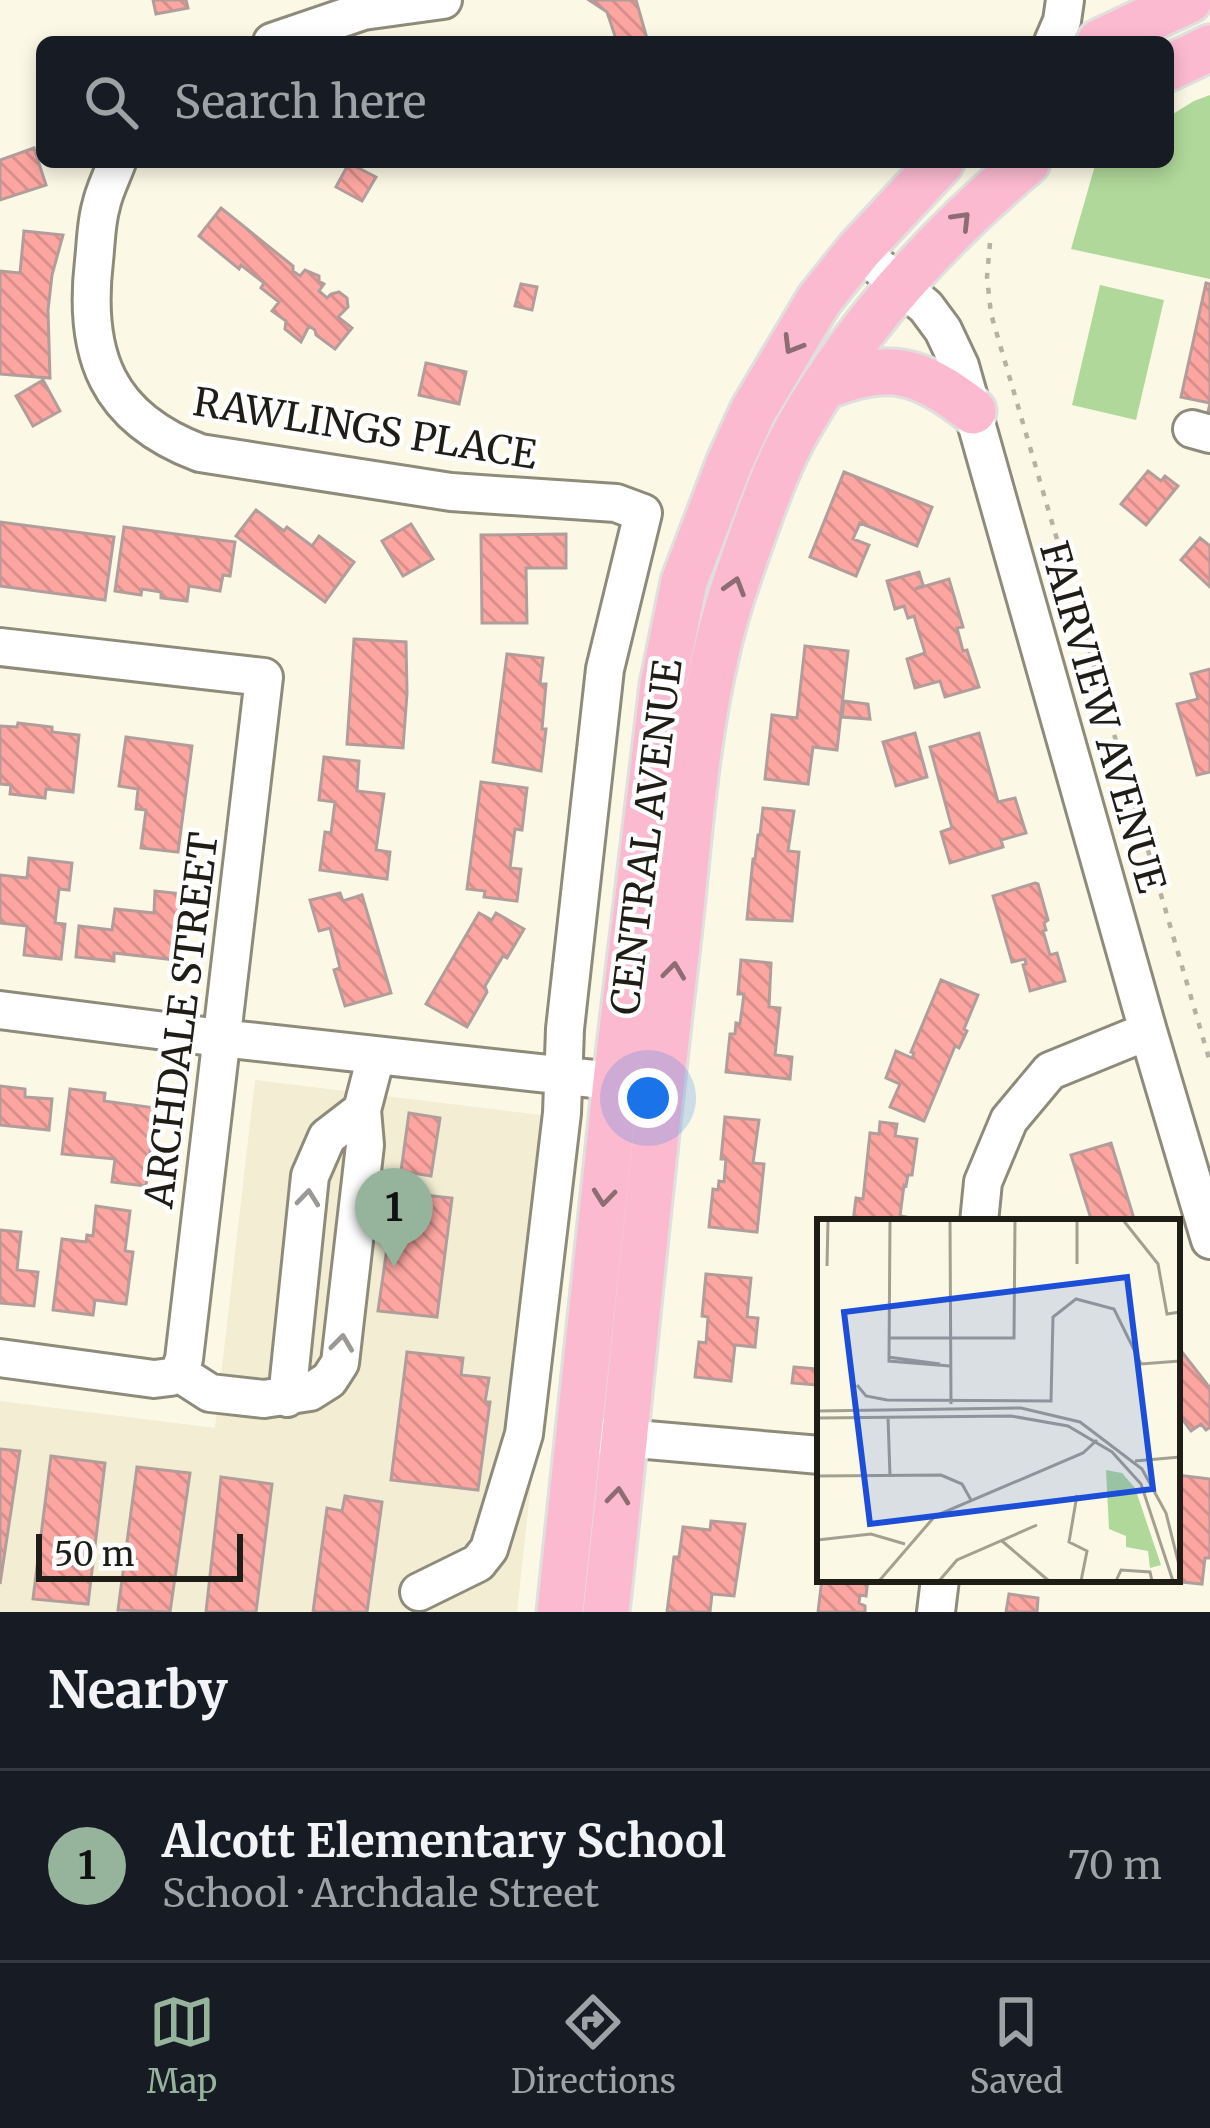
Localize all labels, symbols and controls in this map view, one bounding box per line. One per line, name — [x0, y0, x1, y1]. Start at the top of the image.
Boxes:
search box — [36, 36, 1174, 168]
icon: search — [78, 69, 144, 135]
text: Search here — [174, 74, 426, 130]
one-way arrow — [947, 212, 969, 234]
one-way arrow — [783, 332, 806, 354]
street label: RAWLINGS PLACE — [190, 377, 540, 480]
street label: FAIRVIEW AVENUE — [1029, 536, 1176, 898]
one-way arrow — [721, 576, 746, 597]
street label: CENTRAL AVENUE — [600, 656, 693, 1018]
street label: ARCHDALE STREET — [134, 830, 229, 1212]
one-way arrow — [660, 961, 686, 980]
your location — [618, 1068, 678, 1128]
pin: 1 — [355, 1168, 433, 1267]
one-way arrow — [294, 1188, 320, 1208]
one-way arrow — [592, 1188, 617, 1207]
inset map — [817, 1219, 1180, 1582]
one-way arrow — [328, 1333, 354, 1353]
one-way arrow — [605, 1486, 631, 1506]
scale bar — [36, 1528, 243, 1581]
text: 50 m — [54, 1534, 135, 1575]
text: Nearby — [48, 1658, 228, 1722]
text: Alcott Elementary School — [162, 1813, 726, 1869]
text: 1 — [78, 1841, 96, 1890]
text: 70 m — [1068, 1841, 1162, 1890]
text: School · Archdale Street — [162, 1869, 599, 1918]
tab: Map — [147, 1989, 217, 2102]
tab: Directions — [511, 1989, 676, 2102]
tab: Saved — [970, 1989, 1063, 2102]

